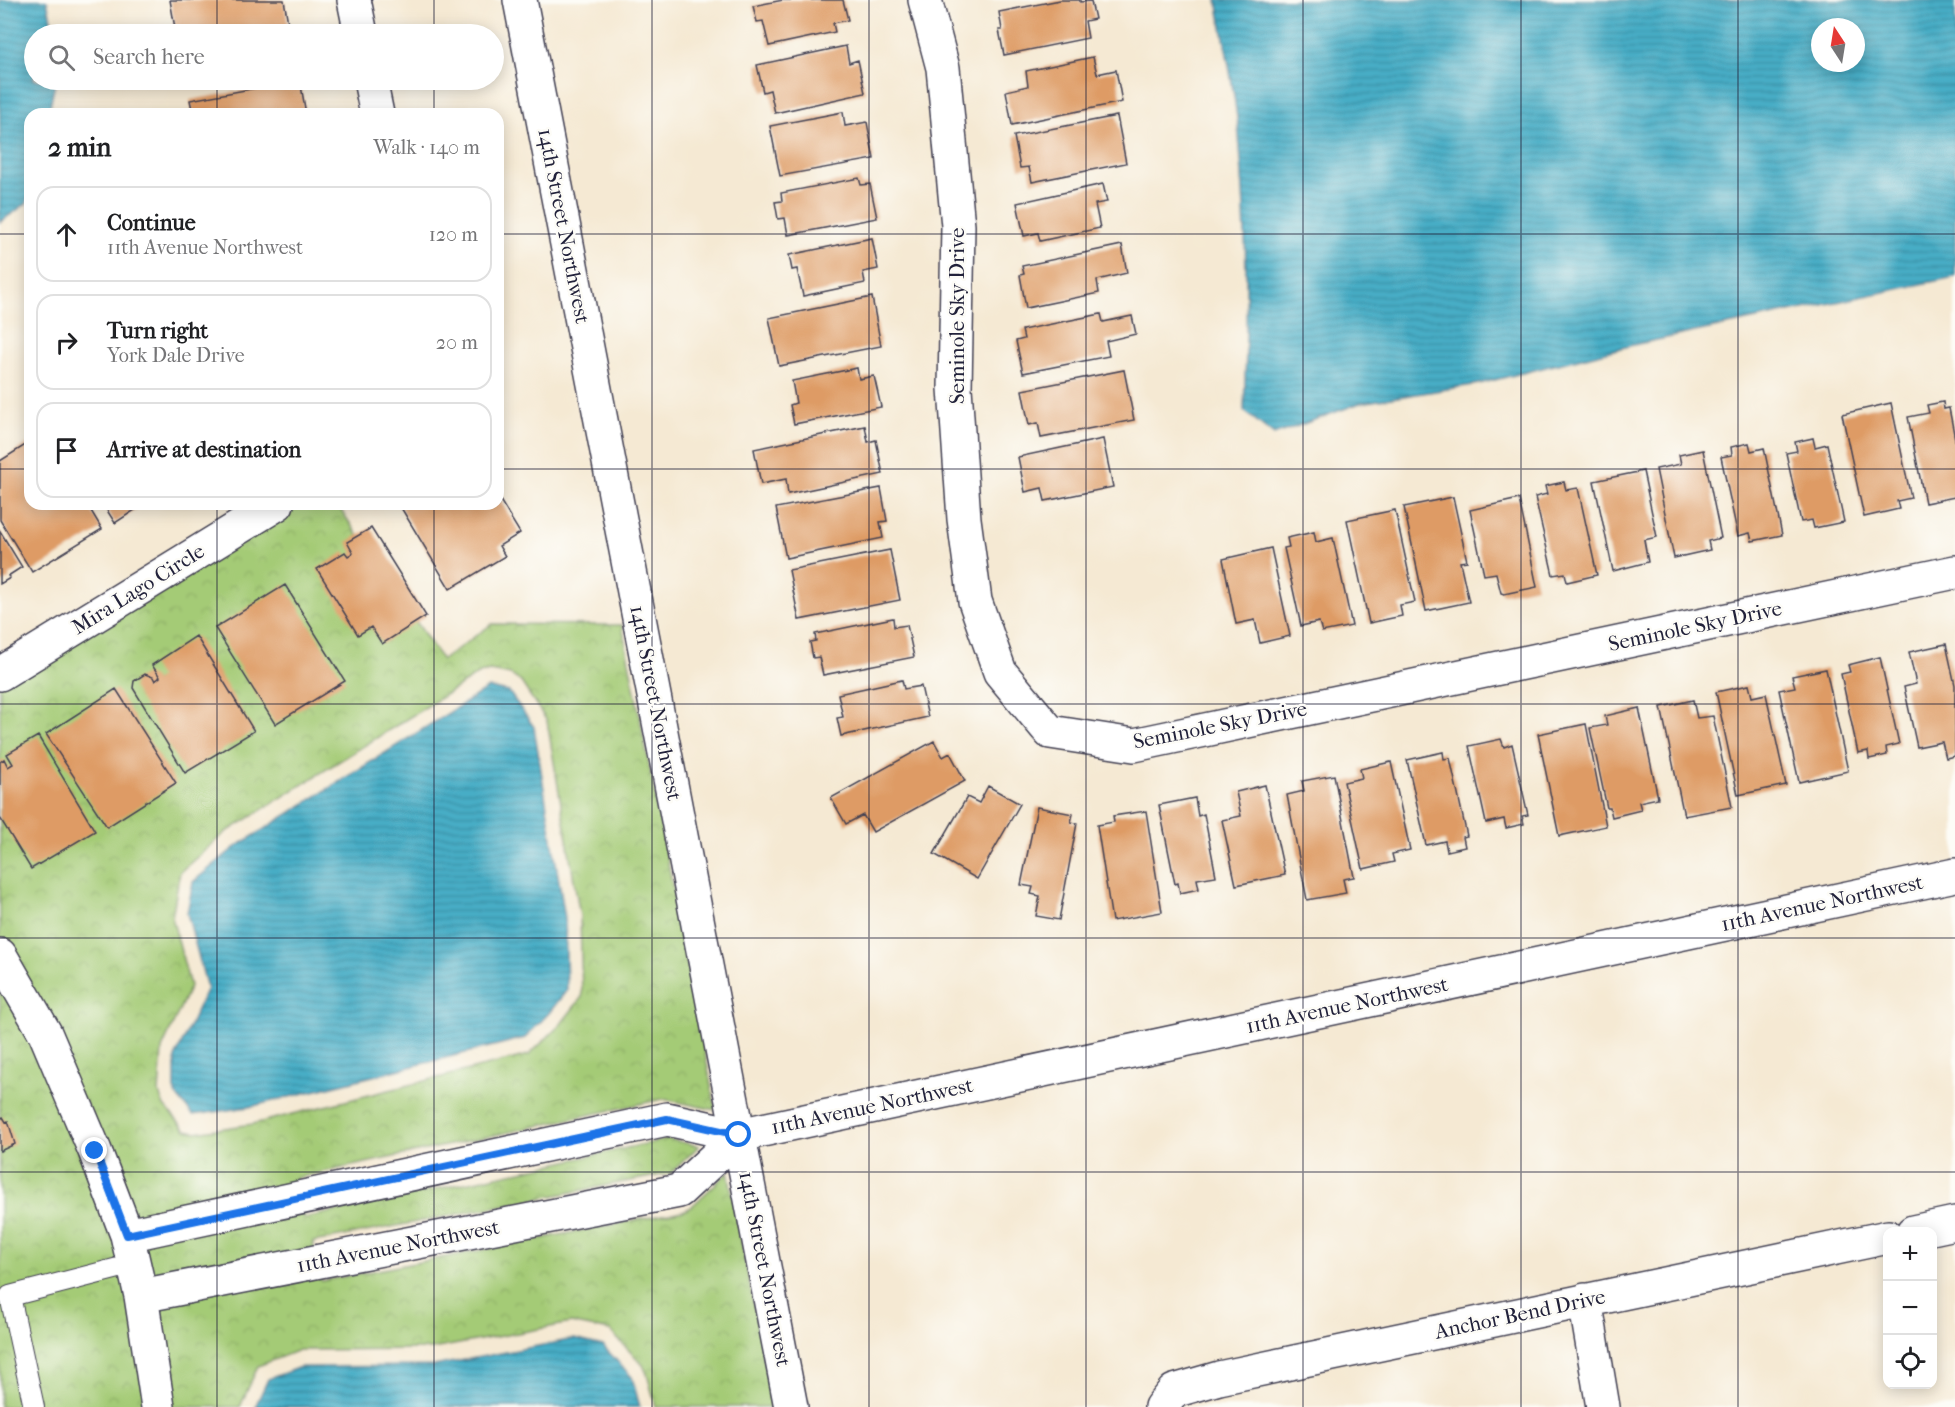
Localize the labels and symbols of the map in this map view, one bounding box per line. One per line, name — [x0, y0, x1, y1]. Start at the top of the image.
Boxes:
north arrow — [1811, 18, 1865, 72]
street label: 14th Street Northwest — [533, 126, 595, 326]
street label: Seminole Sky Drive — [945, 228, 969, 404]
street label: Mira Lago Circle — [67, 539, 209, 639]
street label: Seminole Sky Drive — [1606, 596, 1784, 656]
street label: 14th Street Northwest — [625, 603, 687, 803]
street label: Seminole Sky Drive — [1131, 696, 1309, 754]
street label: 11th Avenue Northwest — [1719, 870, 1926, 936]
street label: 11th Avenue Northwest — [1244, 972, 1451, 1038]
street label: 11th Avenue Northwest — [769, 1073, 976, 1139]
route start — [725, 1121, 751, 1147]
route end — [81, 1137, 107, 1163]
street label: 14th Street Northwest — [734, 1169, 796, 1369]
street label: 11th Avenue Northwest — [295, 1214, 502, 1277]
street label: Anchor Bend Drive — [1431, 1284, 1608, 1344]

